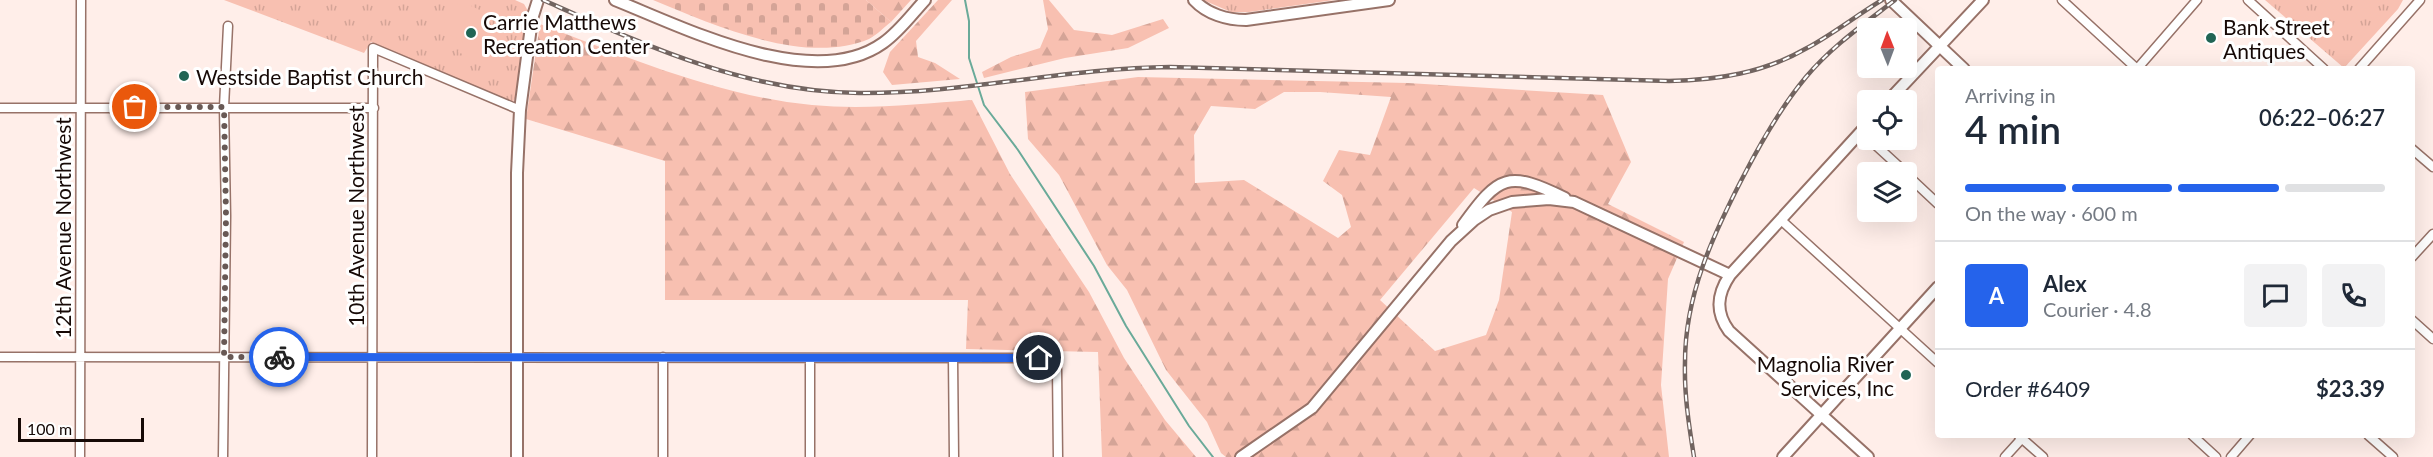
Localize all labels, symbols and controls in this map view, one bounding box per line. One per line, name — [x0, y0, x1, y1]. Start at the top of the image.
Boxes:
place label: Carrie Matthews Recreation Center — [483, 9, 650, 58]
place label: Bank Street Antiques — [2223, 14, 2330, 63]
north arrow — [1857, 18, 1917, 78]
map controls — [1857, 18, 1917, 222]
marker: Carrie Matthews Recreation Center — [464, 26, 478, 40]
marker: Bank Street Antiques — [2204, 31, 2218, 45]
place label: Westside Baptist Church — [196, 64, 423, 89]
marker: Westside Baptist Church — [177, 69, 191, 83]
pin — [109, 81, 160, 132]
text: Arriving in — [1965, 83, 2056, 107]
icon: bag — [118, 90, 151, 123]
button: locate — [1857, 90, 1917, 150]
text: 06:22–06:27 — [2259, 104, 2385, 131]
street label: 10th Avenue Northwest — [343, 105, 368, 327]
text: 4 min — [1965, 106, 2061, 152]
street label: 12th Avenue Northwest — [50, 117, 75, 339]
button: layers — [1857, 162, 1917, 222]
text: On the way · 600 m — [1965, 201, 2138, 225]
button: chat — [2244, 264, 2307, 327]
button: phone — [2322, 264, 2385, 327]
text: Alex — [2043, 270, 2087, 297]
text: A — [1989, 282, 2004, 309]
text: Courier · 4.8 — [2043, 297, 2152, 321]
courier — [249, 327, 309, 387]
pin — [1013, 332, 1064, 383]
icon: bike — [263, 341, 296, 374]
icon: home — [1022, 341, 1055, 374]
place label: Magnolia River Services, Inc — [1757, 351, 1894, 400]
marker: Magnolia River Services, Inc — [1899, 368, 1913, 382]
text: Order #6409 — [1965, 375, 2091, 402]
text: $23.39 — [2316, 375, 2385, 402]
scale bar — [18, 415, 144, 442]
text: 100 m — [27, 419, 72, 438]

